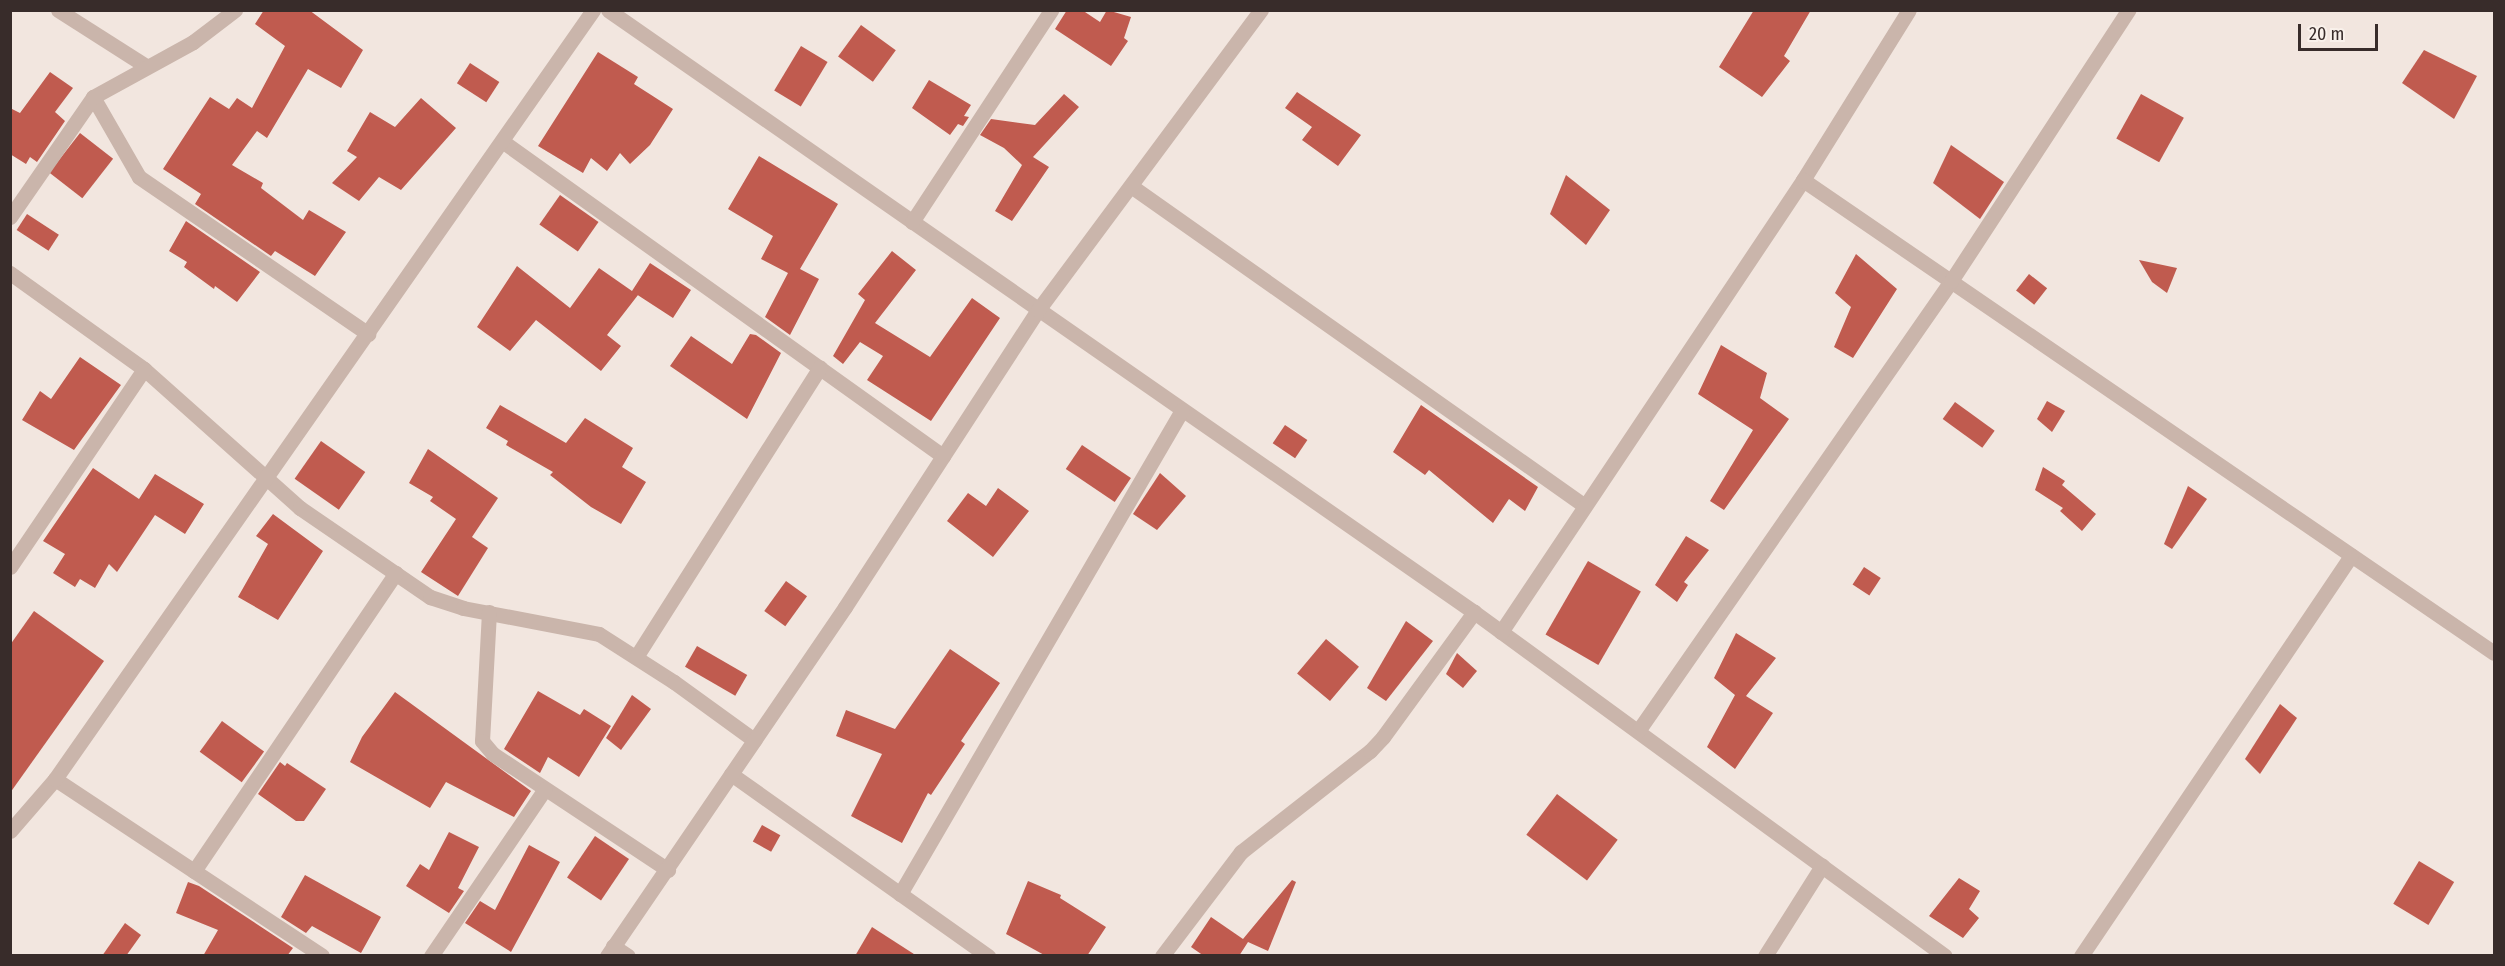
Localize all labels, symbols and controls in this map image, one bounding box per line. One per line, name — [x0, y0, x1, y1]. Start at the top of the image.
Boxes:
scale bar — [2301, 12, 2380, 50]
text: 20 m — [2309, 23, 2344, 45]

